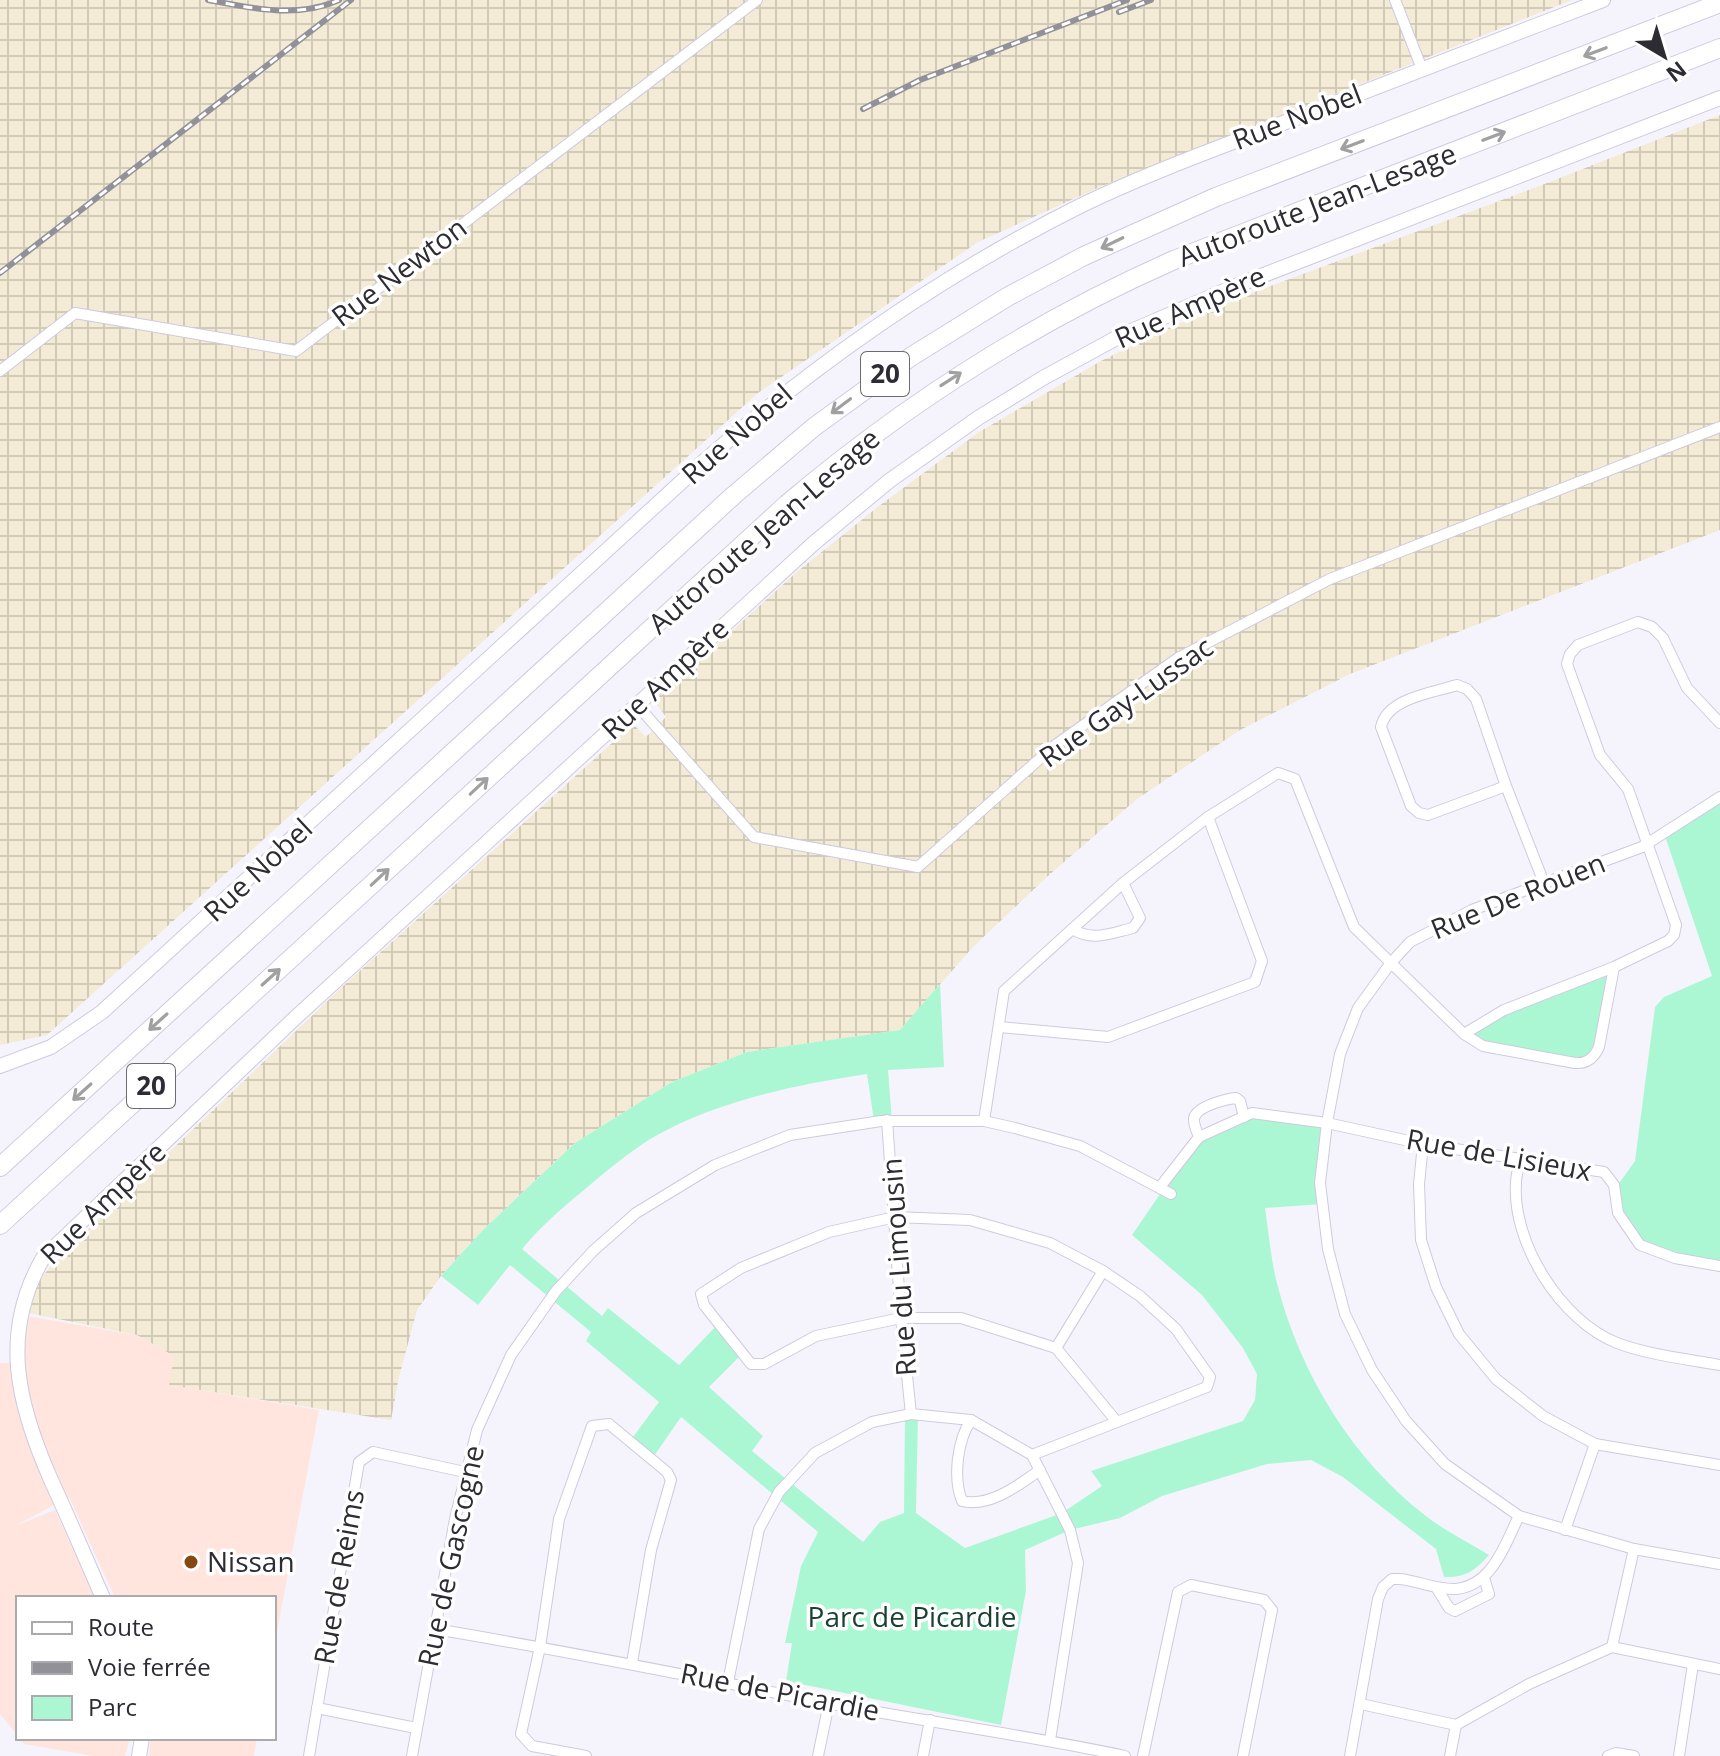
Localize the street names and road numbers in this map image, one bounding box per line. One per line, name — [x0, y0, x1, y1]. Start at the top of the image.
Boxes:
street label: Rue Nobel — [1227, 74, 1367, 158]
street label: Autoroute Jean-Lesage — [1172, 133, 1461, 275]
street label: Rue Newton — [323, 208, 474, 335]
street label: Rue Ampère — [1108, 256, 1271, 356]
road number: 20 — [861, 352, 909, 396]
street label: Rue Nobel — [673, 375, 800, 492]
street label: Autoroute Jean-Lesage — [639, 419, 887, 641]
street label: Rue Ampère — [592, 609, 736, 747]
street label: Rue Gay-Lussac — [1031, 627, 1220, 775]
street label: Rue Nobel — [195, 809, 320, 929]
street label: Rue De Rouen — [1425, 843, 1610, 947]
road number: 20 — [127, 1064, 175, 1108]
street label: Rue de Lisieux — [1404, 1119, 1595, 1189]
street label: Rue Ampère — [31, 1133, 173, 1272]
street label: Rue du Limousin — [871, 1157, 925, 1377]
street label: Rue de Gascogne — [408, 1442, 492, 1670]
street label: Rue de Reims — [304, 1486, 372, 1667]
street label: Rue de Picardie — [678, 1653, 883, 1729]

